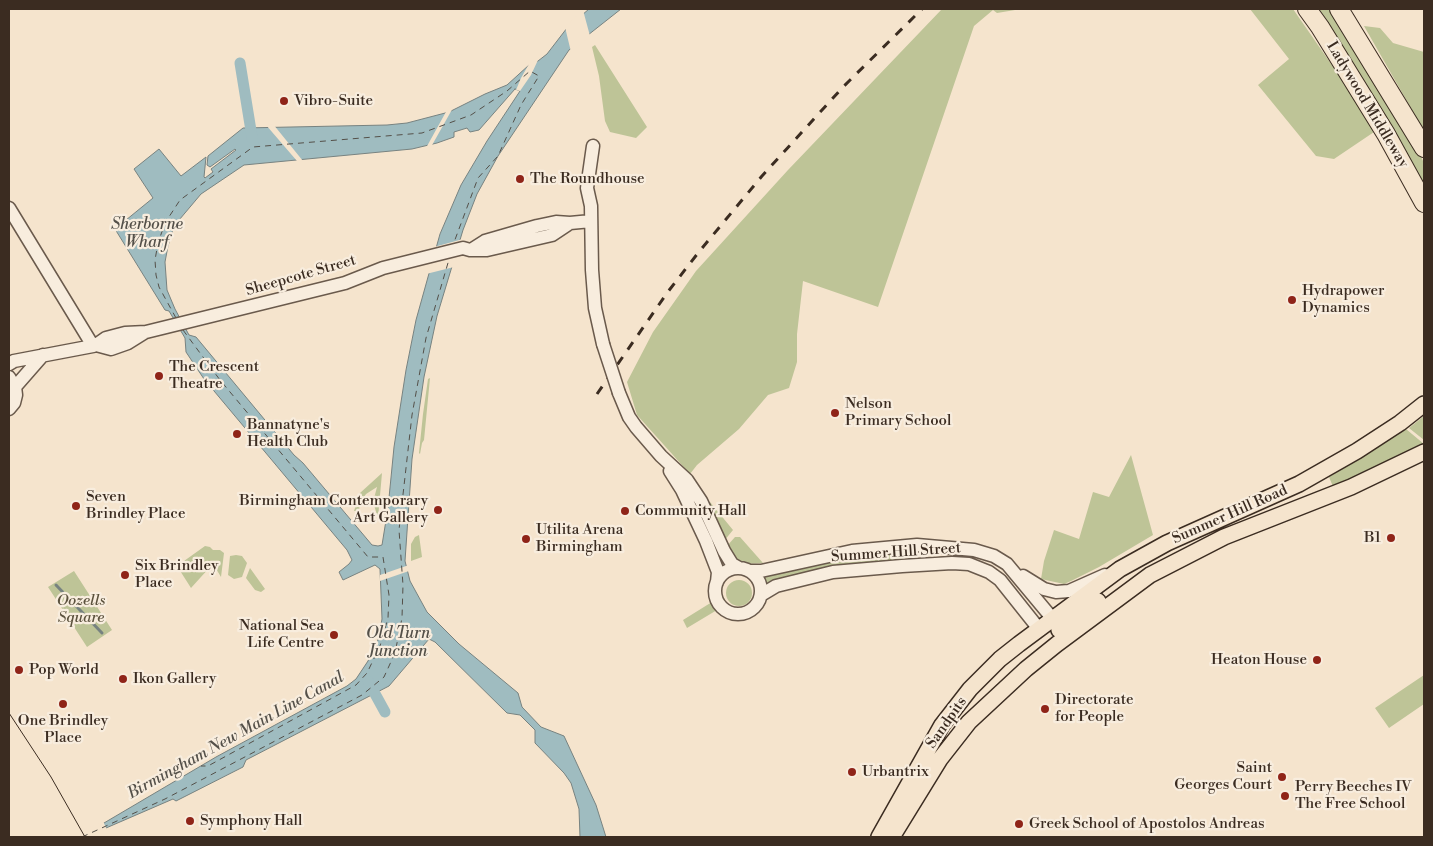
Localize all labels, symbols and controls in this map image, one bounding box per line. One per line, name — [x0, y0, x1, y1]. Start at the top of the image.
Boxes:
street label: Ladywood Middleway — [1322, 38, 1412, 172]
place label: Vibro-Suite — [294, 92, 373, 110]
marker: Vibro-Suite — [278, 95, 290, 107]
place label: The Roundhouse — [530, 170, 645, 188]
marker: The Roundhouse — [514, 173, 526, 185]
water label: Sherborne Wharf — [111, 215, 183, 253]
street label: Sheepcote Street — [244, 252, 358, 300]
place label: Hydrapower Dynamics — [1302, 282, 1385, 317]
marker: Hydrapower Dynamics — [1286, 294, 1298, 306]
place label: The Crescent Theatre — [169, 358, 259, 393]
marker: The Crescent Theatre — [153, 370, 165, 382]
place label: Nelson Primary School — [845, 395, 951, 430]
marker: Nelson Primary School — [829, 407, 841, 419]
place label: Bannatyne's Health Club — [247, 416, 330, 451]
marker: Bannatyne's Health Club — [231, 428, 243, 440]
street label: Summer Hill Road — [1170, 481, 1290, 549]
place label: Seven Brindley Place — [86, 488, 186, 523]
place label: Birmingham Contemporary Art Gallery — [239, 492, 428, 527]
marker: Seven Brindley Place — [70, 500, 82, 512]
place label: Community Hall — [635, 502, 746, 520]
marker: Birmingham Contemporary Art Gallery — [432, 504, 444, 516]
marker: Community Hall — [619, 505, 631, 517]
place label: Utilita Arena Birmingham — [536, 521, 623, 556]
place label: B1 — [1364, 529, 1381, 547]
marker: B1 — [1385, 532, 1397, 544]
marker: Utilita Arena Birmingham — [520, 533, 532, 545]
street label: Summer Hill Street — [830, 539, 962, 567]
place label: Six Brindley Place — [135, 557, 218, 592]
marker: Six Brindley Place — [119, 569, 131, 581]
park label: Oozells Square — [57, 592, 105, 627]
place label: National Sea Life Centre — [239, 617, 324, 652]
water label: Old Turn Junction — [366, 624, 430, 662]
marker: National Sea Life Centre — [328, 629, 340, 641]
place label: Heaton House — [1211, 651, 1307, 669]
marker: Heaton House — [1311, 654, 1323, 666]
place label: Pop World — [29, 661, 99, 679]
marker: Pop World — [13, 664, 25, 676]
water label: Birmingham New Main Line Canal — [124, 668, 348, 804]
place label: Ikon Gallery — [133, 670, 216, 688]
marker: Ikon Gallery — [117, 673, 129, 685]
place label: Directorate for People — [1055, 691, 1133, 726]
street label: Sandpits — [923, 694, 971, 752]
marker: One Brindley Place — [57, 698, 69, 710]
marker: Directorate for People — [1039, 703, 1051, 715]
place label: One Brindley Place — [18, 712, 108, 747]
place label: Saint Georges Court — [1174, 759, 1272, 794]
place label: Urbantrix — [862, 763, 929, 781]
marker: Urbantrix — [846, 766, 858, 778]
marker: Saint Georges Court — [1276, 771, 1288, 783]
place label: Perry Beeches IV The Free School — [1295, 778, 1412, 813]
marker: Perry Beeches IV The Free School — [1279, 790, 1291, 802]
place label: Symphony Hall — [200, 812, 302, 830]
marker: Symphony Hall — [184, 815, 196, 827]
place label: Greek School of Apostolos Andreas — [1029, 815, 1265, 833]
marker: Greek School of Apostolos Andreas — [1013, 818, 1025, 830]

